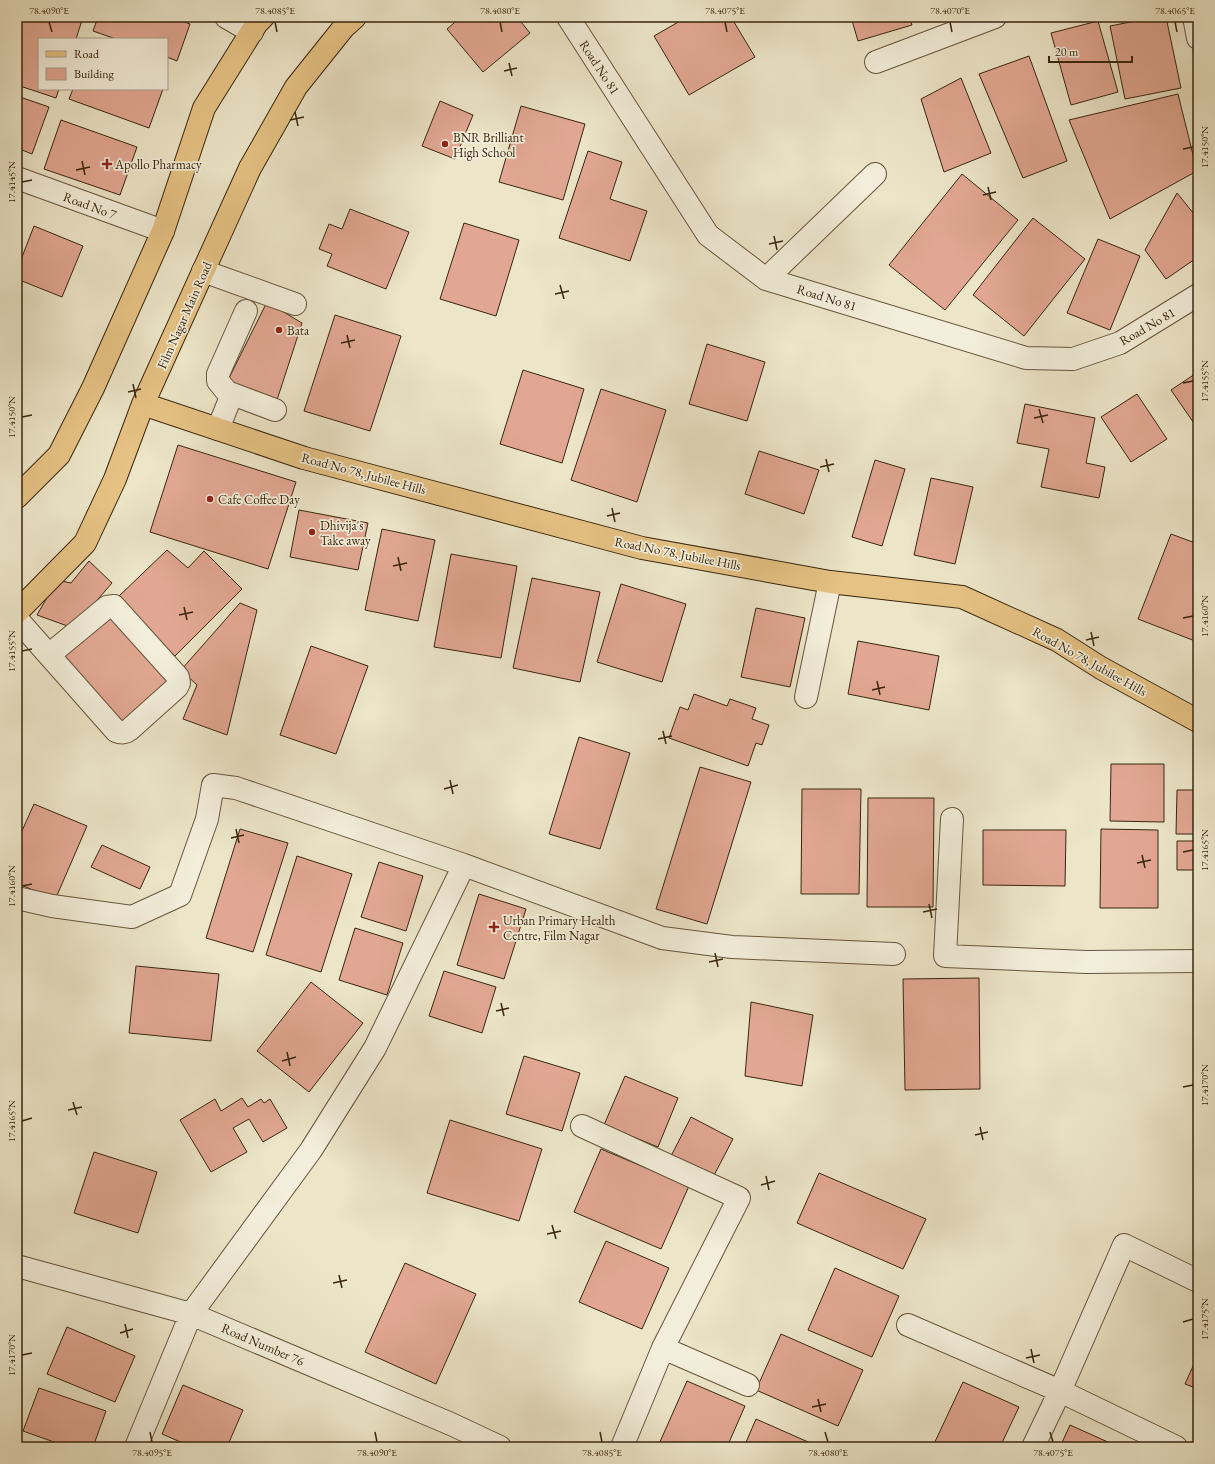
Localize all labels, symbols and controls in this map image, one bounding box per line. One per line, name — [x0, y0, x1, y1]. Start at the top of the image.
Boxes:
text: 78.4090°E — [29, 4, 69, 17]
text: 78.4085°E — [255, 4, 295, 17]
text: 78.4080°E — [480, 4, 520, 17]
text: 78.4075°E — [705, 4, 745, 17]
text: 78.4070°E — [930, 4, 970, 17]
text: 78.4065°E — [1155, 4, 1195, 17]
street label: Road No 81 — [576, 37, 623, 98]
legend — [38, 38, 168, 90]
scale bar — [1049, 38, 1132, 64]
text: 20 m — [1055, 44, 1079, 60]
text: Road — [74, 46, 100, 62]
text: Building — [74, 66, 115, 82]
text: 17.4150°N — [1198, 126, 1211, 168]
place label: BNR Brilliant High School — [453, 129, 524, 161]
marker: BNR Brilliant High School — [440, 139, 450, 149]
place label: Apollo Pharmacy — [114, 156, 202, 173]
marker: Apollo Pharmacy — [102, 159, 112, 169]
text: 17.4145°N — [5, 161, 18, 203]
street label: Road No 7 — [61, 188, 119, 223]
street label: Film Nagar Main Road — [153, 259, 216, 371]
street label: Road No 81 — [795, 280, 859, 315]
street label: Road No 81 — [1116, 304, 1178, 349]
place label: Bata — [287, 322, 310, 339]
marker: Bata — [274, 325, 284, 335]
text: 17.4155°N — [1198, 360, 1211, 402]
text: 17.4150°N — [5, 396, 18, 438]
street label: Road No 78, Jubilee Hills — [300, 449, 428, 498]
place label: Cafe Coffee Day — [218, 491, 300, 508]
marker: Cafe Coffee Day — [205, 494, 215, 504]
place label: Dhivija's Take away — [320, 517, 371, 549]
marker: Dhivija's Take away — [307, 527, 317, 537]
street label: Road No 78, Jubilee Hills — [613, 533, 742, 574]
text: 17.4160°N — [1198, 595, 1211, 637]
street label: Road No 78, Jubilee Hills — [1030, 623, 1150, 700]
text: 17.4155°N — [5, 630, 18, 672]
text: 17.4165°N — [1198, 829, 1211, 871]
text: 17.4160°N — [5, 865, 18, 907]
place label: Urban Primary Health Centre, Film Nagar — [503, 912, 616, 944]
marker: Urban Primary Health Centre, Film Nagar — [488, 921, 500, 933]
text: 17.4170°N — [1198, 1064, 1211, 1106]
text: 17.4165°N — [5, 1100, 18, 1142]
text: 17.4175°N — [1198, 1298, 1211, 1340]
street label: Road Number 76 — [219, 1319, 307, 1370]
text: 17.4170°N — [5, 1334, 18, 1376]
text: 78.4095°E — [132, 1446, 172, 1459]
text: 78.4090°E — [357, 1446, 397, 1459]
text: 78.4085°E — [582, 1446, 622, 1459]
text: 78.4080°E — [808, 1446, 848, 1459]
text: 78.4075°E — [1033, 1446, 1073, 1459]

